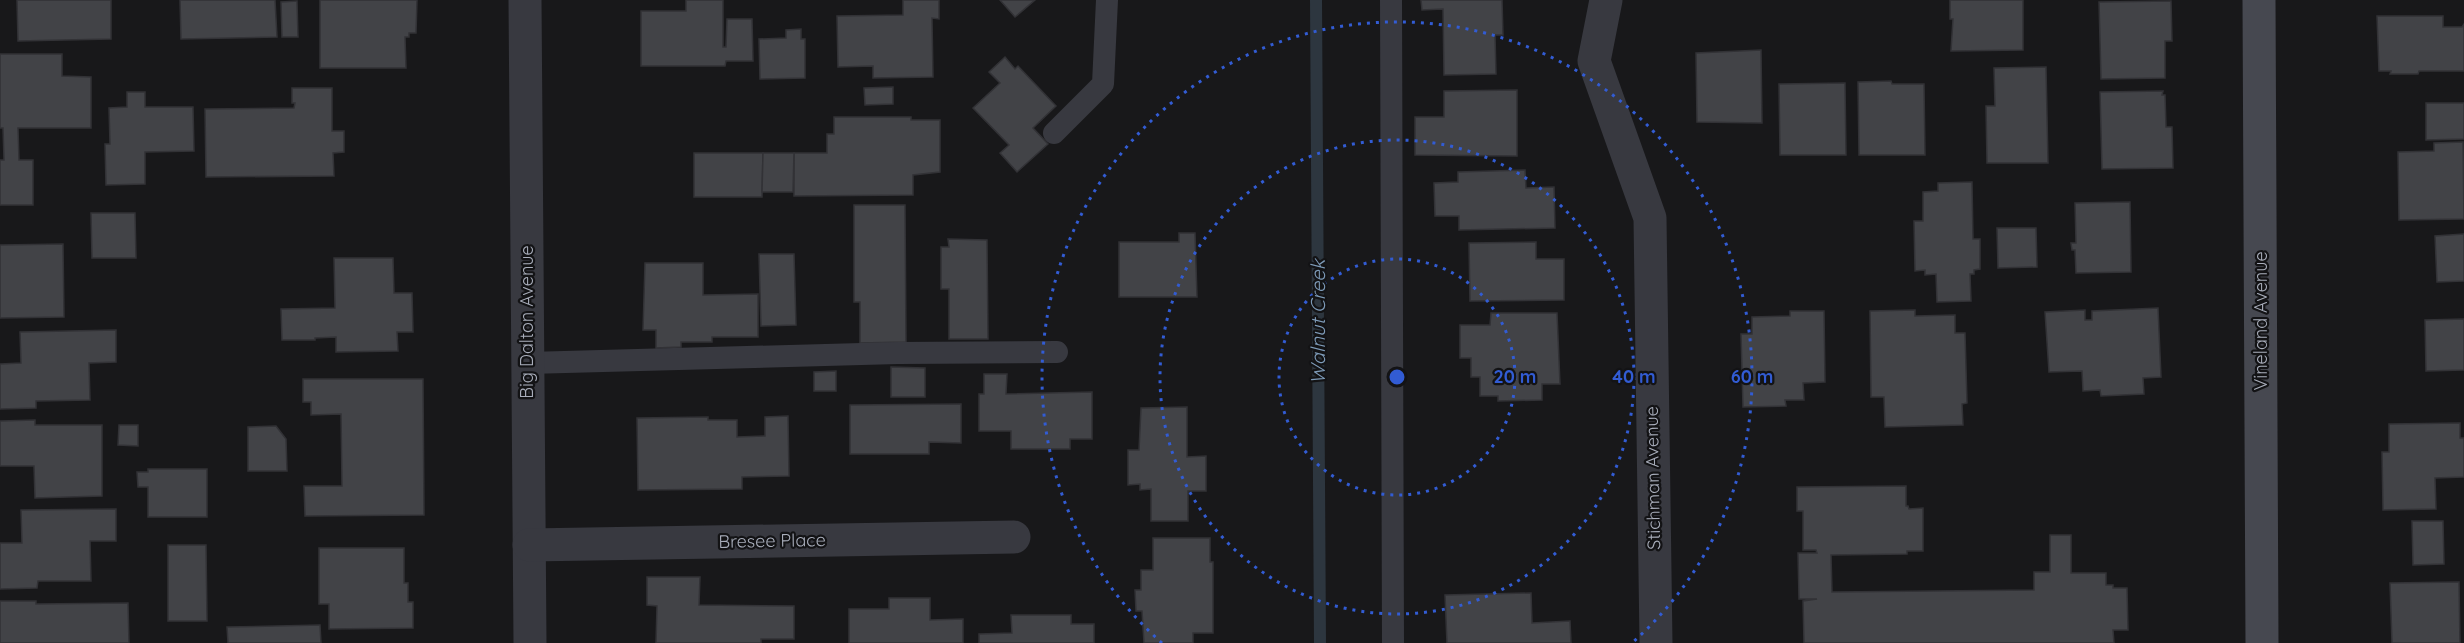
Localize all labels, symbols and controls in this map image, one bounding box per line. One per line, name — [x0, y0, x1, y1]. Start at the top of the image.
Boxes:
street label: Big Dalton Avenue — [515, 245, 538, 399]
street label: Vineland Avenue — [2249, 251, 2272, 391]
water label: Walnut Creek — [1305, 257, 1330, 384]
text: 20 m — [1494, 365, 1536, 388]
text: 40 m — [1612, 365, 1656, 388]
text: 60 m — [1731, 365, 1773, 388]
centre of rings — [1387, 367, 1407, 387]
street label: Stichman Avenue — [1640, 406, 1665, 550]
street label: Bresee Place — [718, 528, 826, 553]

